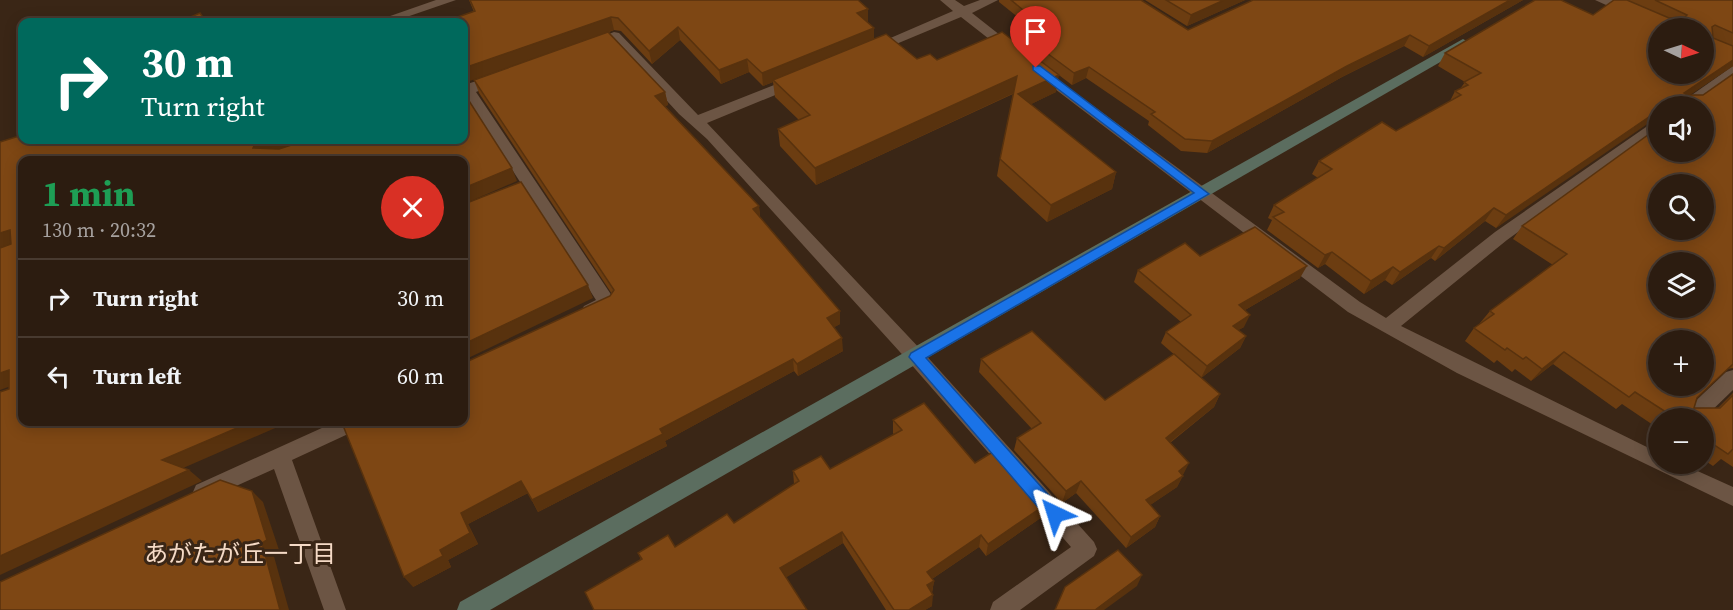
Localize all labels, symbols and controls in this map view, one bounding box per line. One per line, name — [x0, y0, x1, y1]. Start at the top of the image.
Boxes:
pin — [1010, 6, 1061, 68]
icon: arrive — [1019, 15, 1052, 48]
north arrow — [1648, 18, 1714, 84]
map controls — [1648, 18, 1714, 474]
text: 30 m — [141, 33, 234, 91]
icon: right — [42, 42, 120, 120]
text: Turn right — [141, 88, 265, 125]
button: sound — [1648, 96, 1714, 162]
text: 1 min — [42, 169, 135, 218]
button: search — [1648, 174, 1714, 240]
button: close — [381, 176, 444, 239]
text: 130 m · 20:32 — [42, 216, 156, 244]
button: layers — [1648, 252, 1714, 318]
icon: right — [42, 282, 75, 315]
text: Turn right — [93, 283, 198, 313]
text: 30 m — [397, 283, 444, 313]
button: + — [1648, 330, 1714, 396]
icon: left — [42, 360, 75, 393]
text: Turn left — [93, 361, 181, 391]
text: 60 m — [397, 361, 444, 391]
button: − — [1648, 408, 1714, 474]
position arrow — [1023, 482, 1087, 546]
district label: あがたが丘一丁目 — [144, 537, 336, 570]

